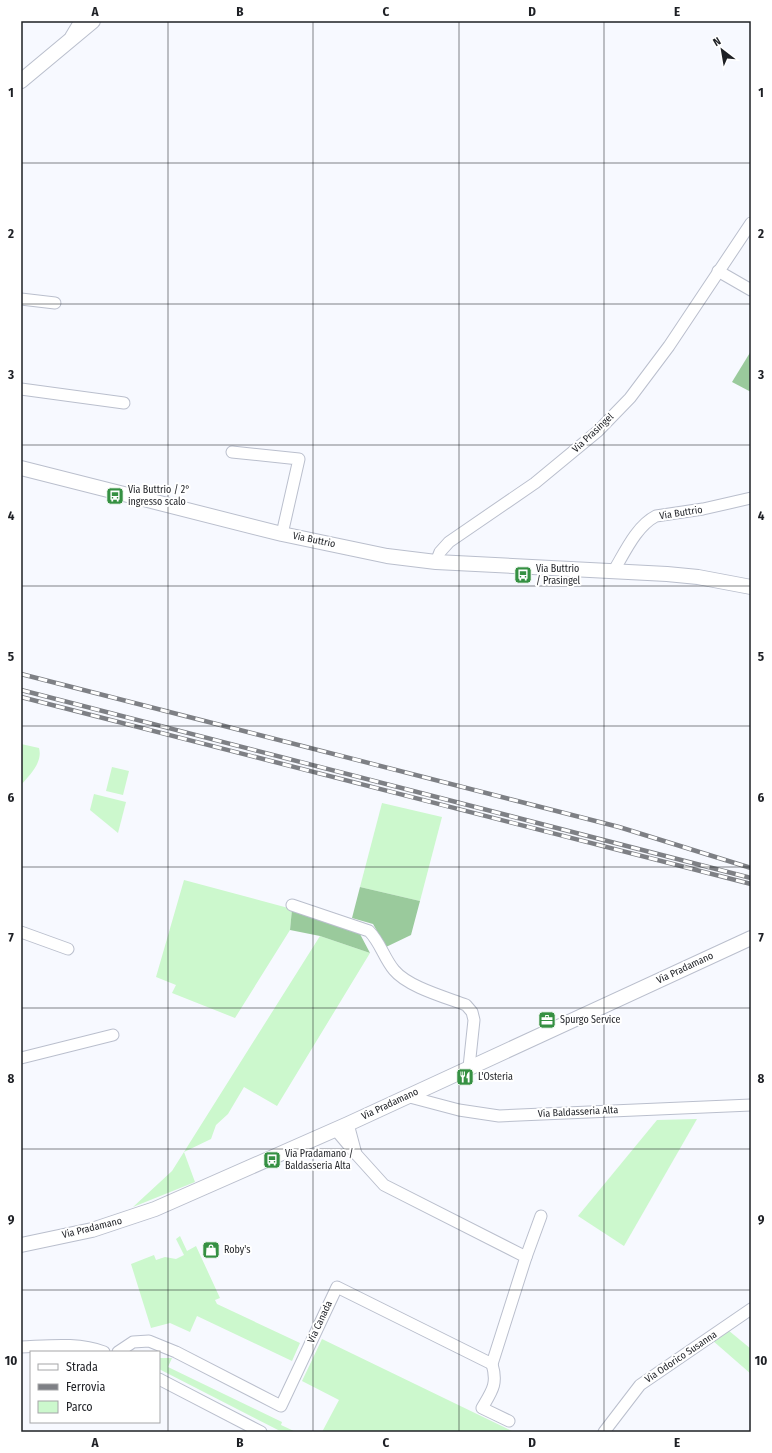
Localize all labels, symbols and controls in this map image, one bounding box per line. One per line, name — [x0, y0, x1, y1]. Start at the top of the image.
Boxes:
text: A — [90, 4, 99, 19]
text: B — [236, 4, 244, 19]
text: C — [383, 4, 390, 19]
text: D — [528, 4, 536, 19]
text: E — [674, 4, 680, 19]
north arrow — [702, 30, 742, 70]
text: N — [711, 35, 723, 49]
text: 1 — [8, 85, 14, 100]
text: 1 — [758, 85, 764, 100]
text: 2 — [7, 226, 14, 241]
text: 2 — [757, 226, 764, 241]
text: 3 — [7, 367, 14, 382]
text: 3 — [757, 367, 764, 382]
street label: Via Prasingel — [570, 411, 616, 455]
place label: Via Buttrio / 2° ingresso scalo — [128, 484, 190, 508]
bus stop icon: Via Buttrio / 2° ingresso scalo — [105, 486, 125, 506]
street label: Via Buttrio — [659, 504, 703, 522]
text: 4 — [8, 508, 15, 523]
text: 4 — [758, 508, 765, 523]
street label: Via Buttrio — [292, 530, 336, 550]
place label: Via Buttrio / Prasingel — [536, 563, 581, 587]
bus stop icon: Via Buttrio / Prasingel — [513, 565, 533, 585]
text: 5 — [8, 649, 14, 664]
text: 5 — [758, 649, 764, 664]
text: 6 — [8, 790, 15, 805]
text: 6 — [758, 790, 765, 805]
text: 7 — [8, 930, 14, 945]
text: 7 — [758, 930, 764, 945]
street label: Via Pradamano — [655, 950, 715, 986]
office icon: Spurgo Service — [537, 1010, 557, 1030]
place label: Spurgo Service — [560, 1014, 620, 1026]
restaurant icon: L'Osteria — [455, 1067, 475, 1087]
text: 8 — [8, 1071, 15, 1086]
place label: L'Osteria — [478, 1071, 513, 1083]
text: 8 — [758, 1071, 765, 1086]
street label: Via Pradamano — [360, 1086, 420, 1122]
street label: Via Baldasseria Alta — [537, 1104, 619, 1120]
place label: Via Pradamano / Baldasseria Alta — [285, 1148, 353, 1172]
bus stop icon: Via Pradamano / Baldasseria Alta — [262, 1150, 282, 1170]
text: 9 — [8, 1212, 15, 1227]
text: 9 — [758, 1212, 765, 1227]
street label: Via Pradamano — [61, 1215, 123, 1241]
shop icon: Roby's — [201, 1240, 221, 1260]
place label: Roby's — [224, 1244, 251, 1256]
street label: Via Canada — [305, 1299, 335, 1345]
street label: Via Odorico Susanna — [643, 1328, 719, 1386]
legend — [30, 1351, 160, 1423]
text: 10 — [5, 1353, 17, 1368]
text: 10 — [755, 1353, 767, 1368]
text: Strada — [66, 1360, 98, 1374]
text: Ferrovia — [66, 1380, 105, 1394]
text: Parco — [66, 1400, 93, 1414]
text: A — [90, 1435, 99, 1450]
text: B — [236, 1435, 244, 1450]
text: C — [383, 1435, 390, 1450]
text: D — [528, 1435, 536, 1450]
text: E — [674, 1435, 680, 1450]

